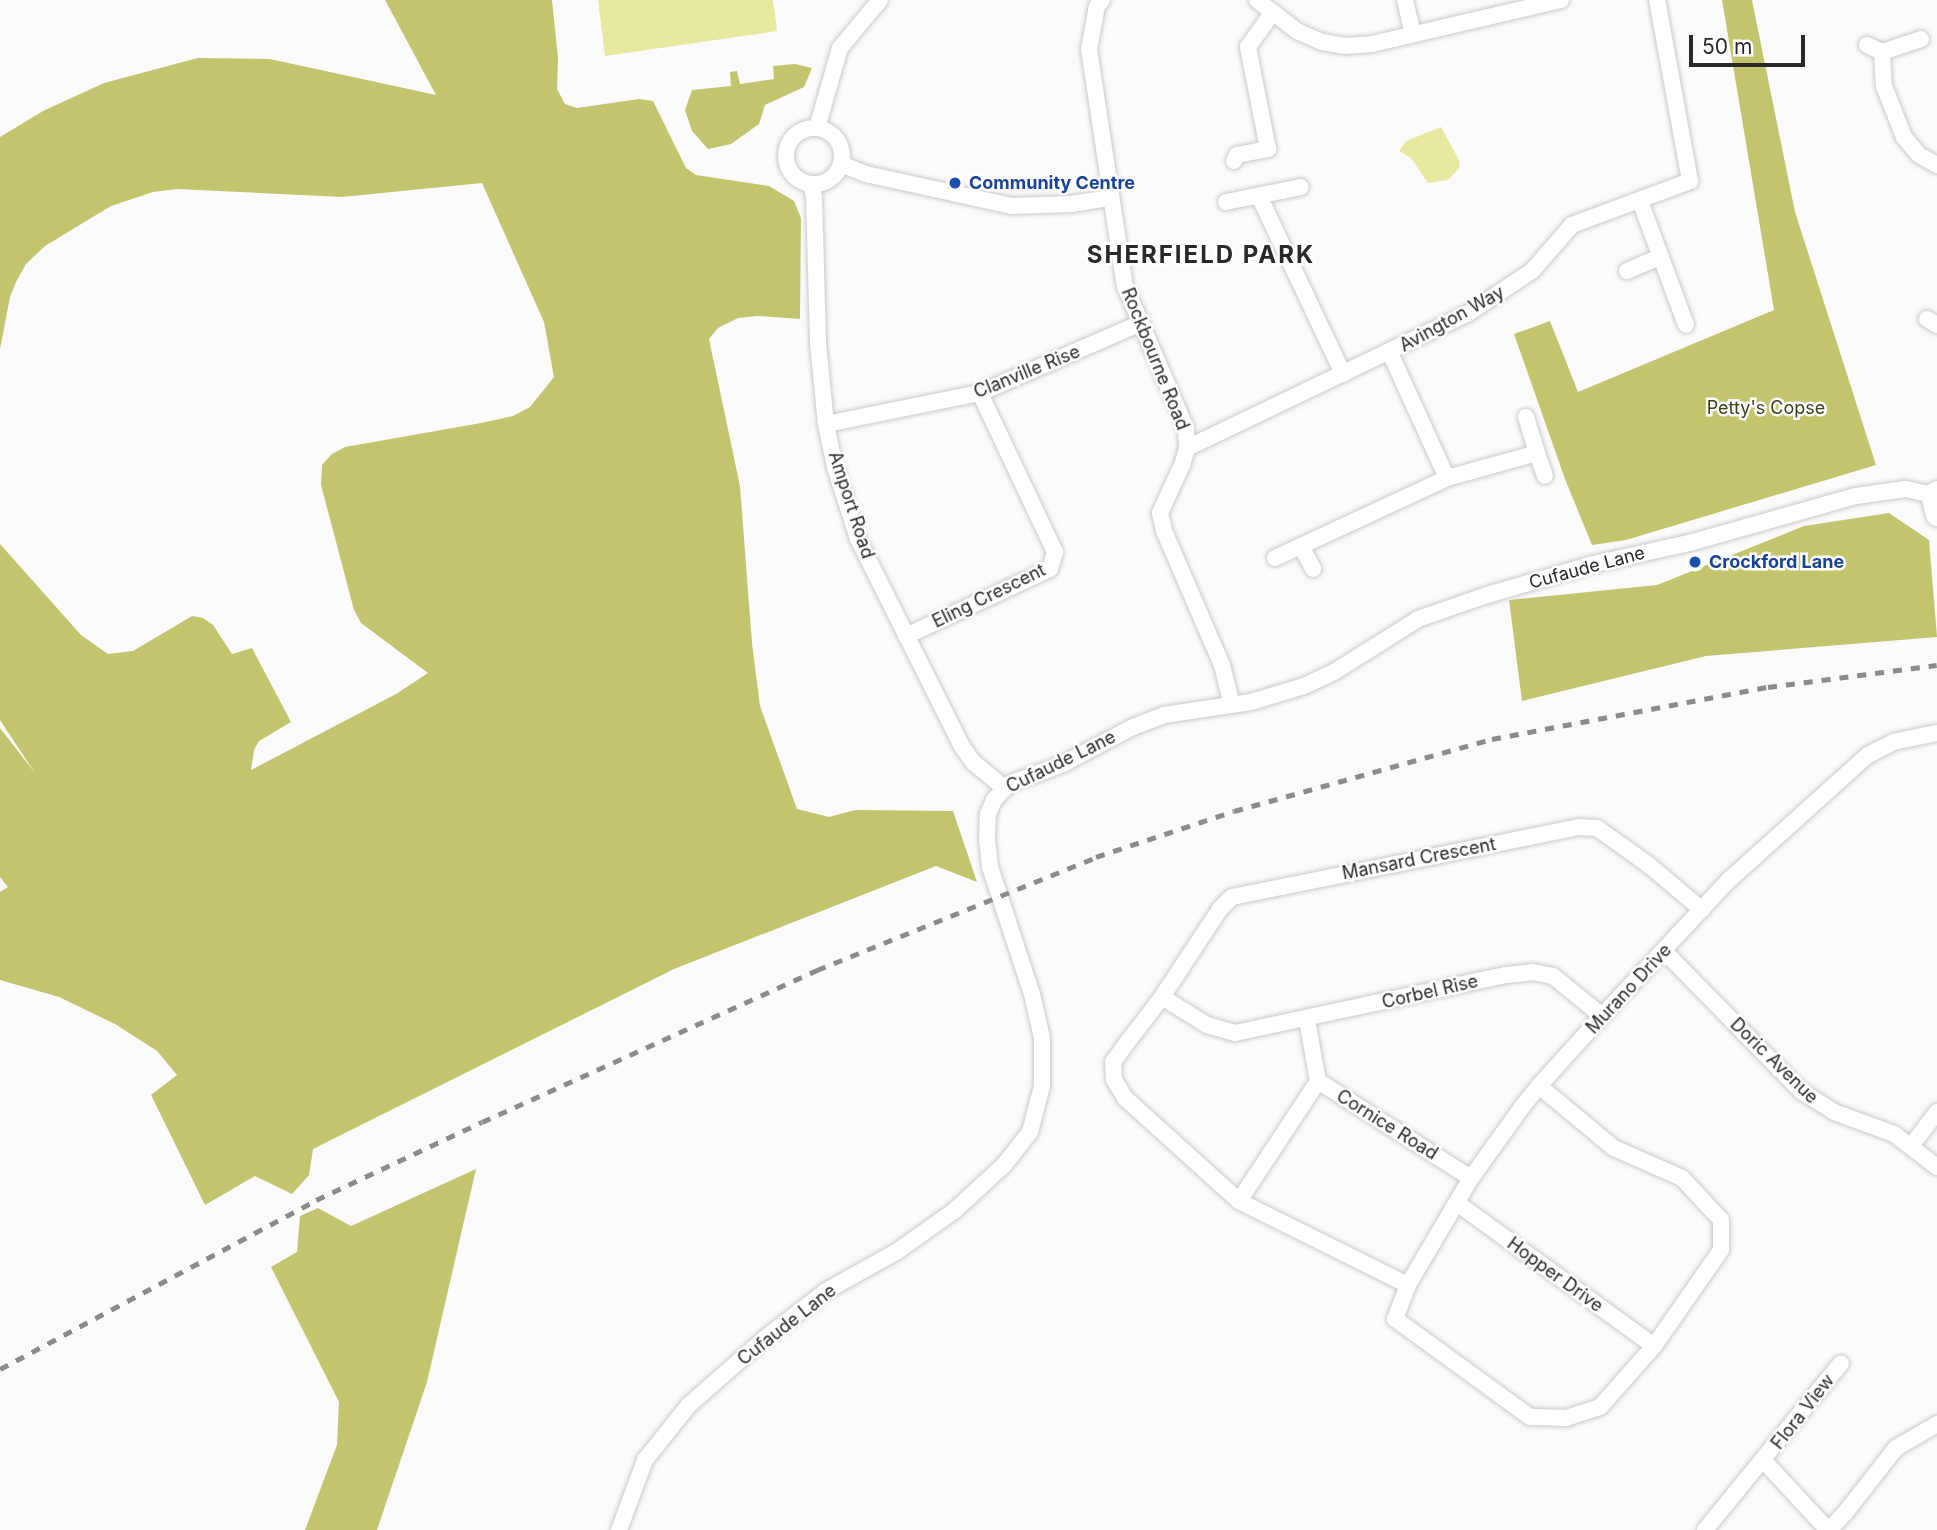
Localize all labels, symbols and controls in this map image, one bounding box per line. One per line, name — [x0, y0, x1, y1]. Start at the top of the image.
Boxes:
scale bar — [1692, 21, 1808, 65]
text: 50 m — [1702, 34, 1752, 59]
place label: Community Centre — [969, 172, 1135, 194]
marker: Community Centre — [947, 175, 963, 191]
district label: SHERFIELD PARK — [1089, 241, 1313, 269]
street label: Avington Way — [1396, 281, 1508, 357]
street label: Rockbourne Road — [1117, 285, 1193, 433]
street label: Clanville Rise — [971, 341, 1083, 403]
park label: Petty's Copse — [1707, 397, 1825, 419]
street label: Amport Road — [824, 449, 878, 561]
street label: Cufaude Lane — [1527, 542, 1647, 594]
place label: Crockford Lane — [1709, 551, 1844, 573]
marker: Crockford Lane — [1687, 554, 1703, 570]
street label: Eling Crescent — [929, 559, 1049, 633]
street label: Cufaude Lane — [1003, 726, 1119, 798]
street label: Mansard Crescent — [1340, 834, 1498, 884]
street label: Murano Drive — [1582, 940, 1676, 1038]
street label: Corbel Rise — [1380, 970, 1480, 1014]
street label: Doric Avenue — [1726, 1014, 1822, 1108]
street label: Cornice Road — [1332, 1085, 1442, 1165]
street label: Hopper Drive — [1503, 1233, 1607, 1317]
street label: Cufaude Lane — [733, 1280, 841, 1370]
street label: Flora View — [1767, 1370, 1839, 1454]

